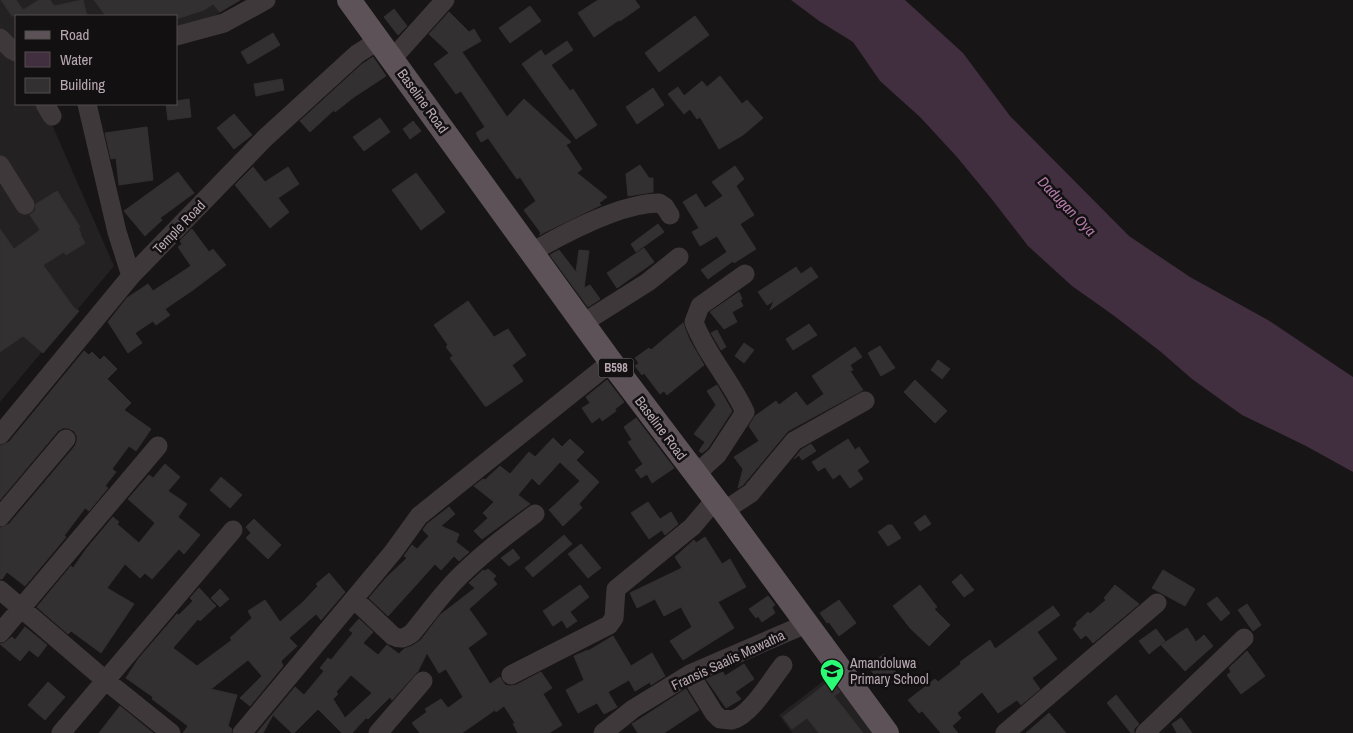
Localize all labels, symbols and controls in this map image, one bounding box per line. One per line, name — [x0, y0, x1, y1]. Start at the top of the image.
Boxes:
legend — [15, 15, 178, 105]
text: Road — [60, 24, 89, 45]
text: Water — [60, 49, 92, 70]
street label: Baseline Road — [394, 65, 452, 137]
text: Building — [60, 74, 105, 95]
water label: Dadugan Oya — [1033, 171, 1101, 241]
street label: Temple Road — [149, 196, 209, 258]
road number: B598 — [598, 358, 634, 378]
street label: Baseline Road — [631, 393, 691, 463]
street label: Fransis Saalis Mawatha — [668, 626, 788, 694]
place label: Amandoluwa Primary School — [849, 654, 928, 688]
school or university icon: Amandoluwa Primary School — [819, 658, 845, 692]

